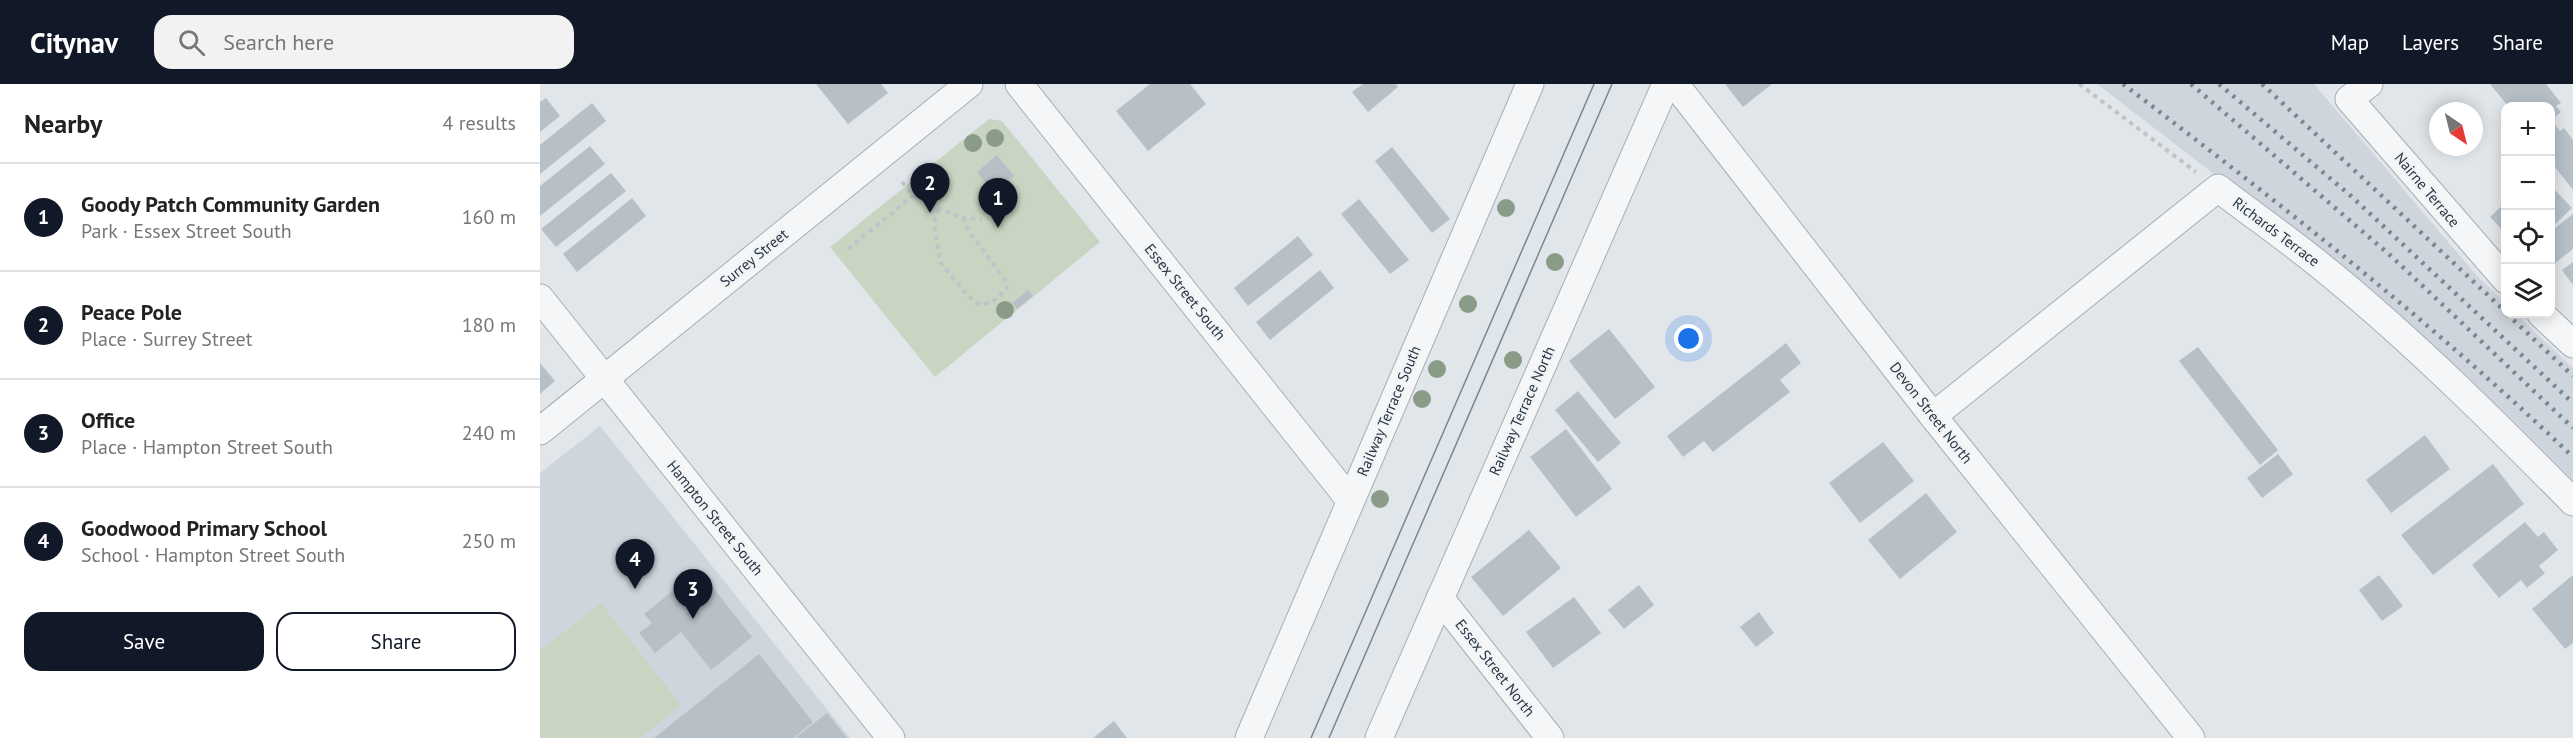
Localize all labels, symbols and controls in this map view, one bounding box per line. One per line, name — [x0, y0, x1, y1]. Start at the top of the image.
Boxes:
search box — [154, 15, 574, 69]
text: Citynav — [30, 24, 118, 61]
icon: search — [175, 26, 208, 59]
text: Search here — [223, 28, 334, 56]
text: Map — [2331, 29, 2369, 56]
text: Layers — [2402, 29, 2459, 56]
text: Share — [2492, 29, 2543, 56]
north arrow — [2429, 102, 2483, 156]
map controls — [2501, 102, 2555, 318]
button: + — [2501, 102, 2555, 156]
text: Nearby — [24, 107, 102, 140]
text: 4 results — [443, 110, 516, 136]
street label: Nairne Terrace — [2391, 148, 2464, 231]
button: − — [2501, 156, 2555, 210]
pin: 2 — [910, 164, 950, 213]
pin: 1 — [978, 178, 1018, 228]
text: Goody Patch Community Garden — [81, 190, 380, 218]
street label: Richards Terrace — [2229, 193, 2324, 271]
text: 1 — [38, 204, 49, 230]
text: 160 m — [462, 204, 516, 230]
button: locate — [2501, 210, 2555, 264]
text: Park · Essex Street South — [81, 218, 292, 244]
street label: Surrey Street — [716, 224, 792, 291]
street label: Essex Street South — [1141, 239, 1230, 344]
button: layers — [2501, 264, 2555, 318]
text: Peace Pole — [81, 298, 182, 326]
text: 2 — [38, 312, 49, 338]
text: 180 m — [462, 312, 516, 338]
your location — [1674, 324, 1703, 353]
text: Place · Surrey Street — [81, 326, 252, 352]
street label: Railway Terrace South — [1352, 343, 1425, 479]
street label: Railway Terrace North — [1484, 343, 1559, 479]
street label: Devon Street North — [1886, 358, 1977, 467]
text: Office — [81, 406, 135, 434]
text: 3 — [38, 420, 49, 446]
text: 240 m — [462, 420, 516, 446]
text: Place · Hampton Street South — [81, 434, 333, 460]
street label: Hampton Street South — [663, 456, 768, 579]
text: Goodwood Primary School — [81, 514, 327, 542]
text: 4 — [38, 528, 49, 554]
text: 250 m — [462, 528, 516, 554]
pin: 4 — [616, 540, 655, 589]
text: School · Hampton Street South — [81, 542, 345, 568]
pin: 3 — [674, 570, 712, 619]
button: Save — [24, 612, 264, 671]
button: Share — [276, 612, 516, 671]
street label: Essex Street North — [1451, 615, 1539, 720]

